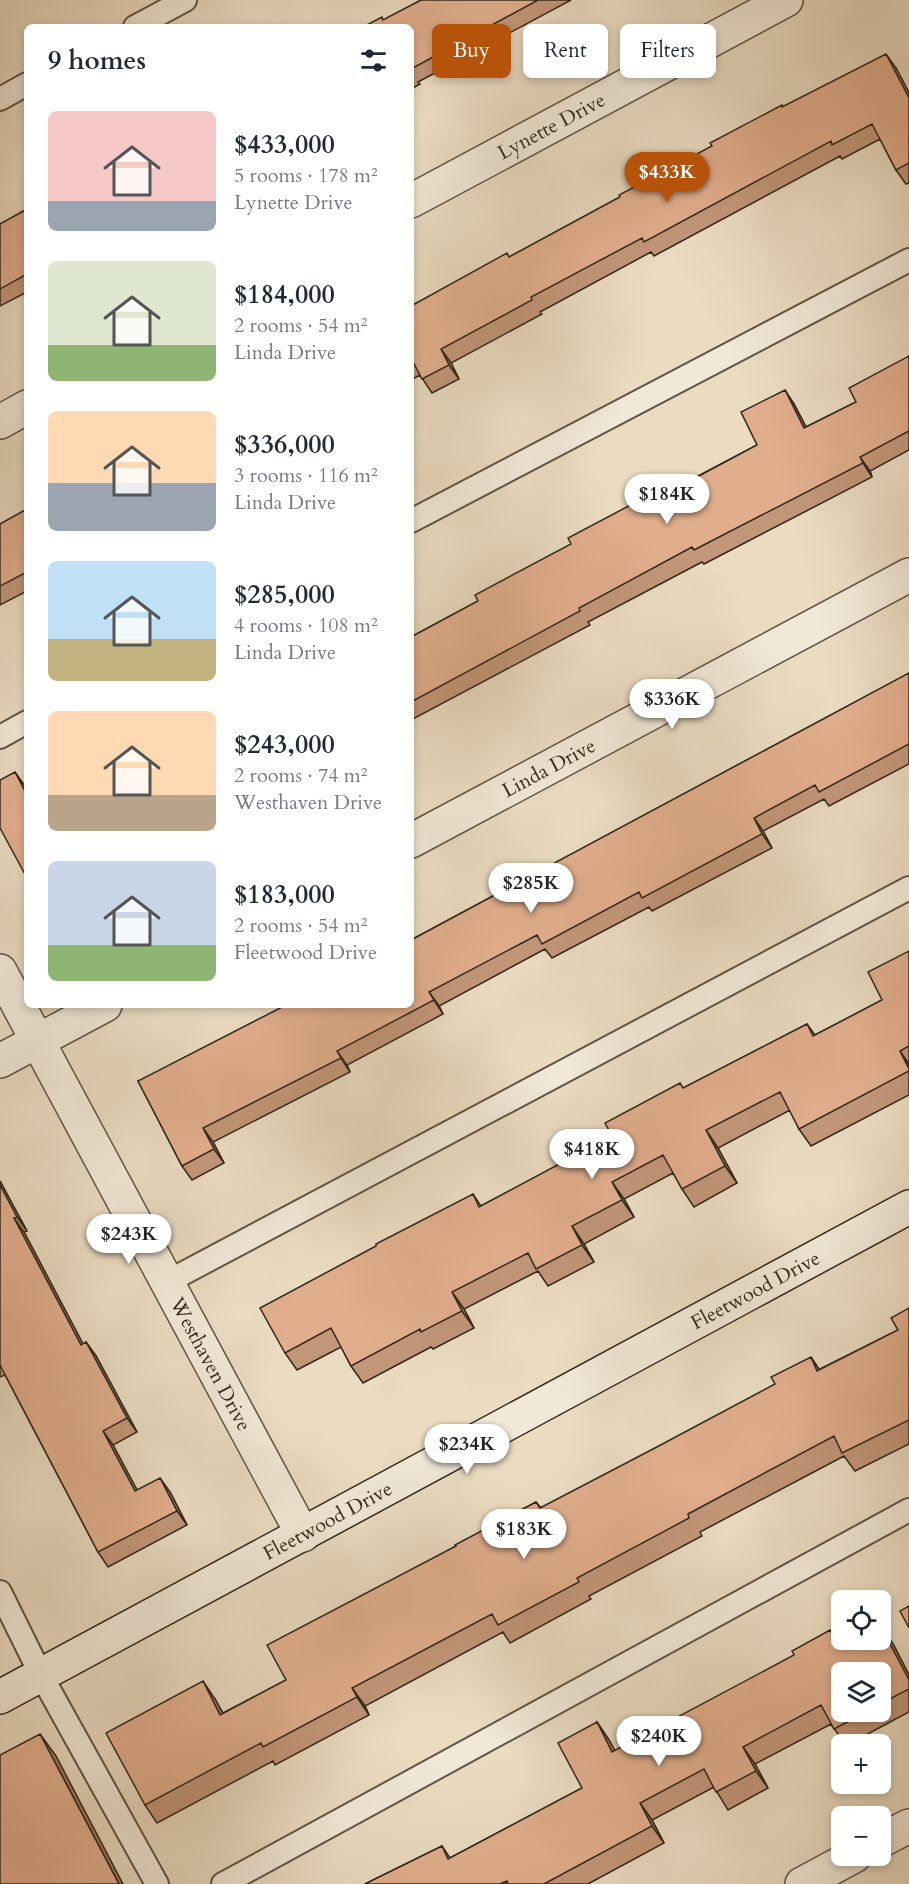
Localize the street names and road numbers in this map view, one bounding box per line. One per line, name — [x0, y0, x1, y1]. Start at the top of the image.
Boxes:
street label: Lynette Drive — [492, 86, 610, 166]
street label: Linda Drive — [497, 732, 600, 803]
street label: Fleetwood Drive — [686, 1244, 825, 1336]
street label: Westhaven Drive — [164, 1291, 258, 1436]
street label: Fleetwood Drive — [258, 1475, 397, 1566]

